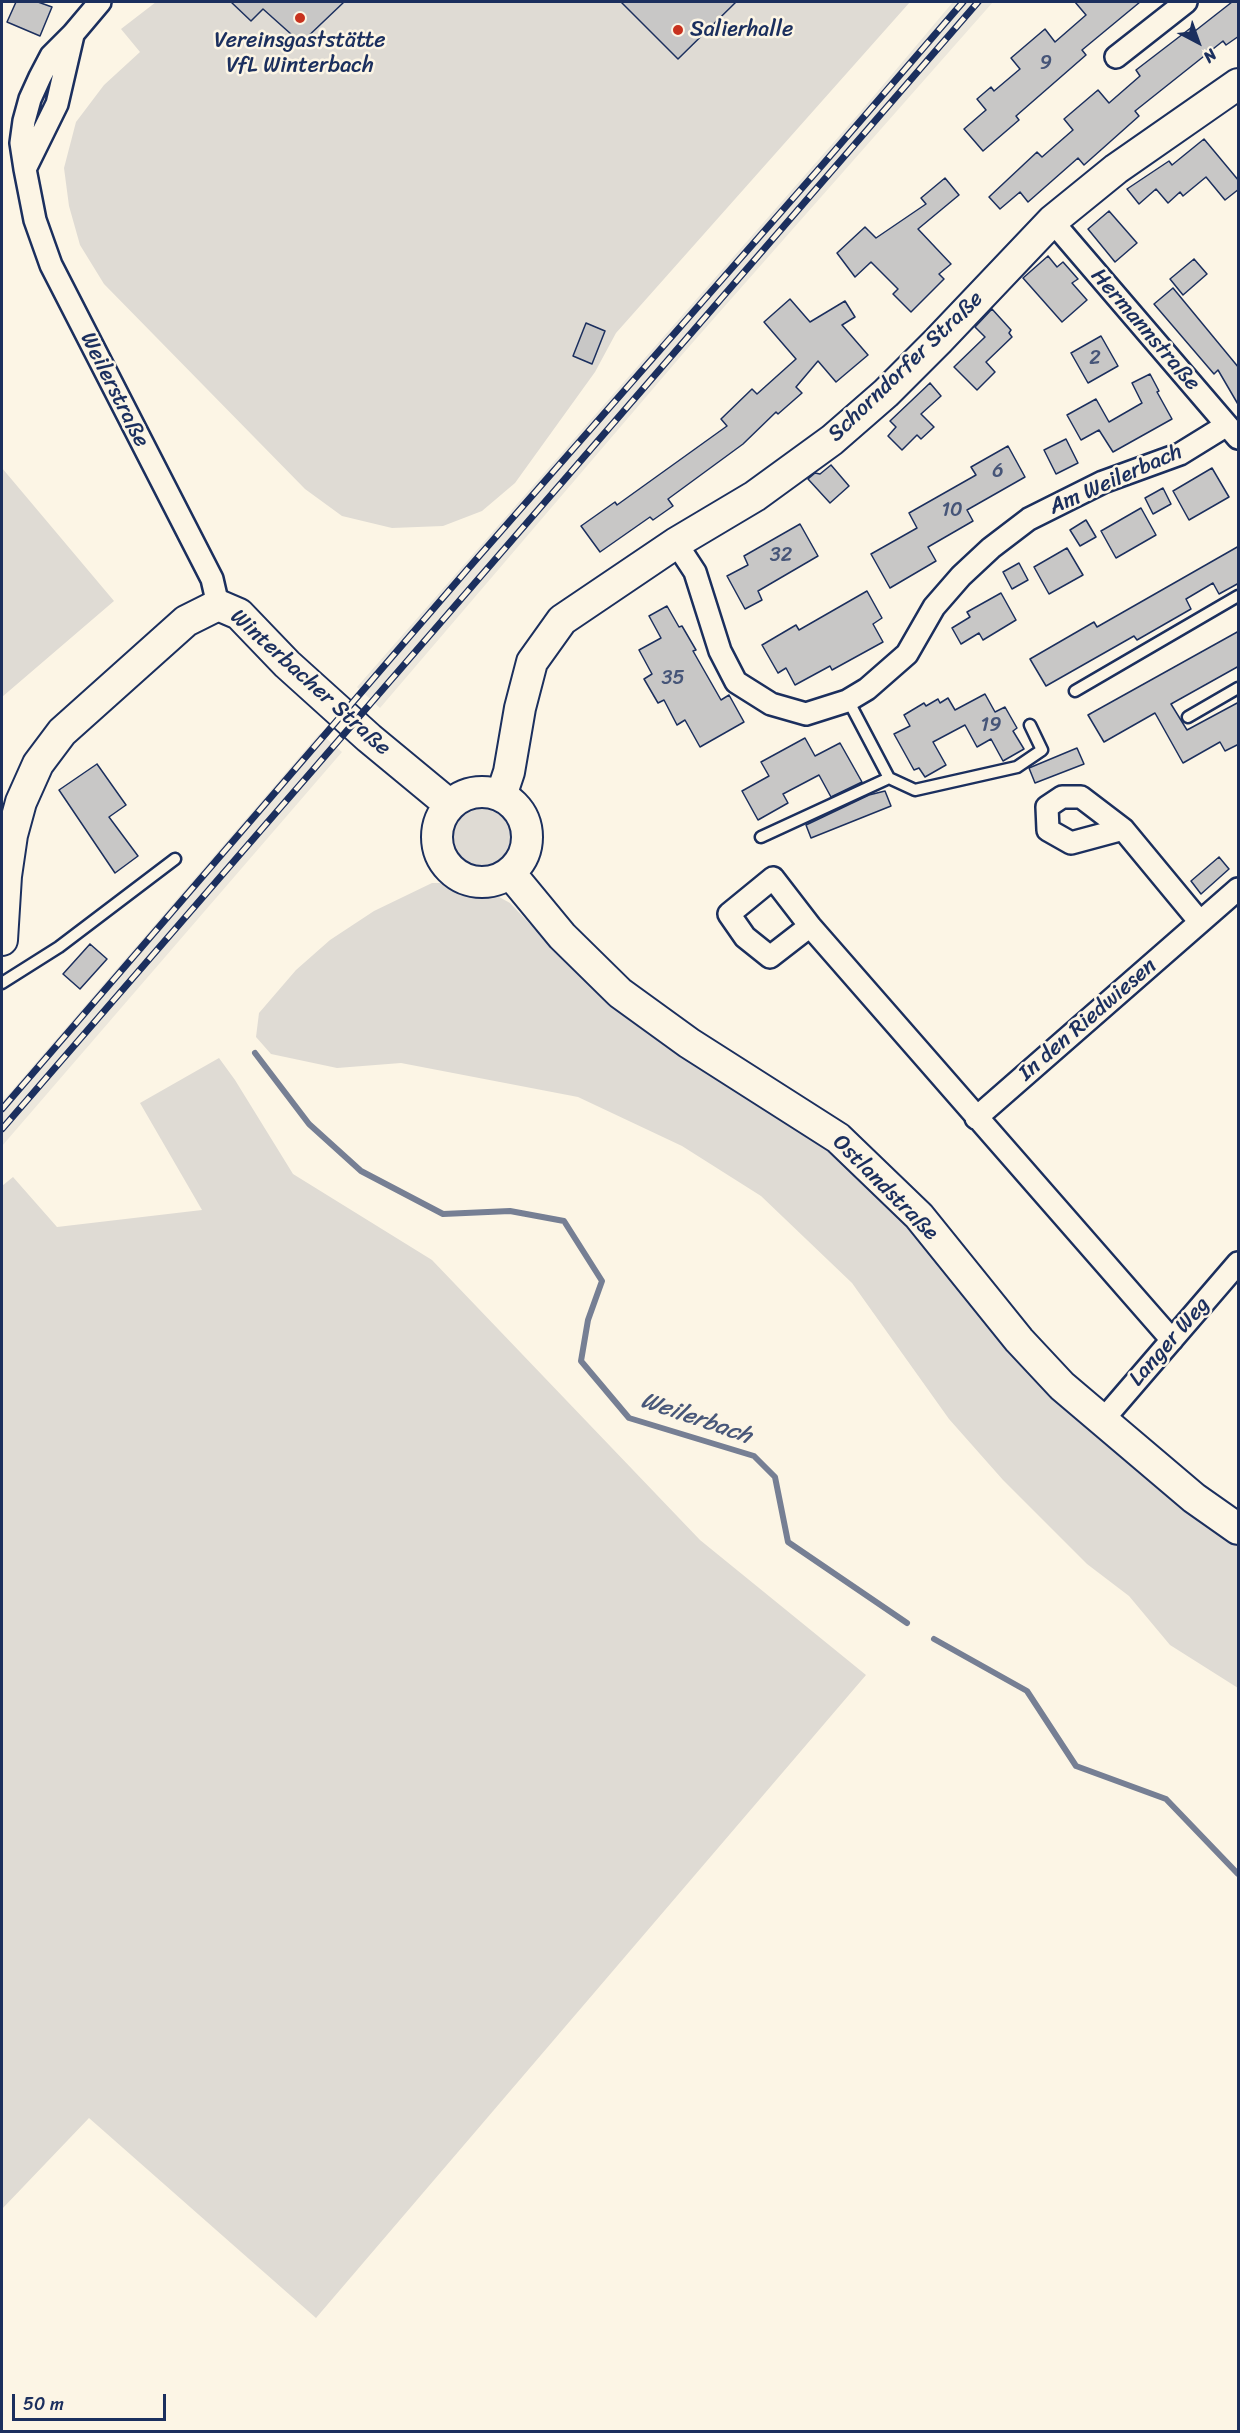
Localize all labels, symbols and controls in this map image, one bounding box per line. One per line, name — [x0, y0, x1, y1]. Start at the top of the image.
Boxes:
marker: Vereinsgaststätte VfL Winterbach — [293, 11, 307, 25]
north arrow — [1168, 12, 1228, 72]
place label: Salierhalle — [690, 17, 793, 43]
marker: Salierhalle — [671, 23, 685, 37]
place label: Vereinsgaststätte VfL Winterbach — [214, 28, 386, 80]
text: N — [1196, 41, 1224, 71]
house number: 9 — [1040, 52, 1052, 76]
street label: Hermannstraße — [1085, 264, 1205, 396]
street label: Schorndorfer Straße — [823, 286, 989, 448]
street label: Weilerstraße — [74, 328, 154, 452]
house number: 2 — [1089, 347, 1101, 371]
street label: Am Weilerbach — [1046, 439, 1186, 521]
house number: 6 — [992, 460, 1004, 484]
house number: 10 — [941, 499, 963, 523]
house number: 32 — [770, 544, 792, 568]
street label: Winterbacher Straße — [224, 604, 396, 762]
house number: 35 — [661, 667, 685, 691]
house number: 19 — [981, 714, 1001, 738]
street label: In den Riedwiesen — [1014, 953, 1162, 1087]
street label: Ostlandstraße — [826, 1129, 944, 1247]
street label: Langer Weg — [1124, 1292, 1216, 1392]
water label: Weilerbach — [637, 1387, 755, 1451]
scale bar — [15, 2382, 170, 2420]
text: 50 m — [23, 2388, 64, 2420]

